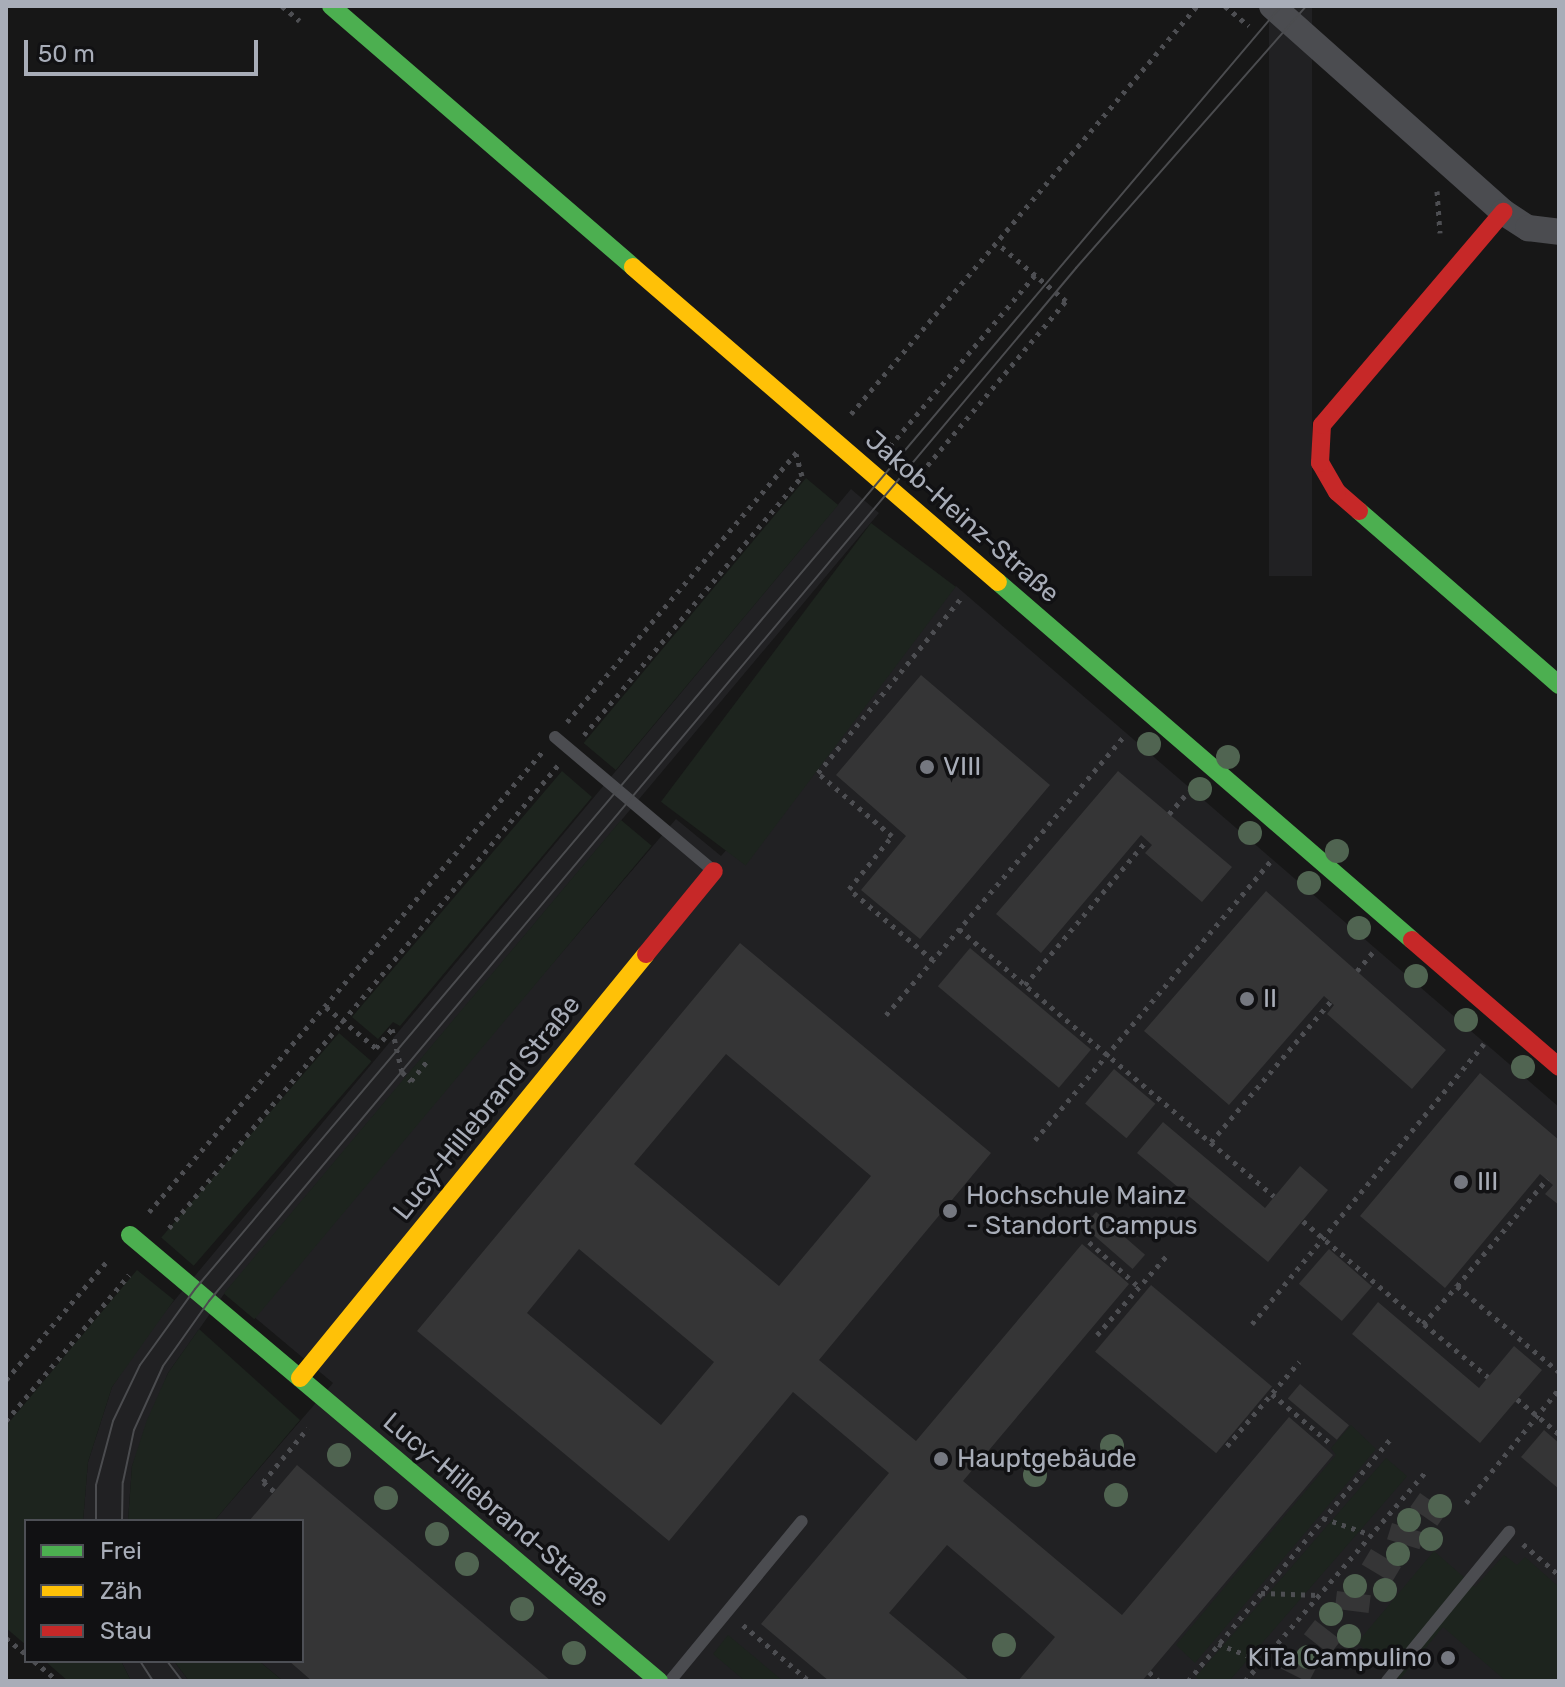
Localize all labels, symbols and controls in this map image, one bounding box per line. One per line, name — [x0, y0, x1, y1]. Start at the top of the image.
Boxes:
scale bar — [28, 24, 262, 74]
text: 50 m — [38, 40, 95, 68]
street label: Jakob-Heinz-Straße — [859, 424, 1065, 610]
place label: VIII — [943, 751, 981, 783]
marker: VIII — [918, 758, 936, 776]
place label: II — [1263, 983, 1277, 1015]
street label: Lucy-Hillebrand Straße — [387, 990, 587, 1226]
marker: II — [1238, 990, 1256, 1008]
place label: III — [1477, 1166, 1498, 1198]
marker: III — [1452, 1173, 1470, 1191]
place label: Hochschule Mainz - Standort Campus — [966, 1180, 1197, 1242]
marker: Hochschule Mainz - Standort Campus — [941, 1202, 959, 1220]
street label: Lucy-Hillebrand-Straße — [377, 1406, 615, 1614]
place label: Hauptgebäude — [957, 1443, 1137, 1475]
marker: Hauptgebäude — [932, 1450, 950, 1468]
legend — [24, 1519, 304, 1663]
text: Frei — [100, 1537, 142, 1565]
text: Zäh — [100, 1577, 142, 1605]
text: Stau — [100, 1617, 152, 1645]
place label: KiTa Campulino — [1248, 1642, 1432, 1674]
marker: KiTa Campulino — [1439, 1649, 1457, 1667]

